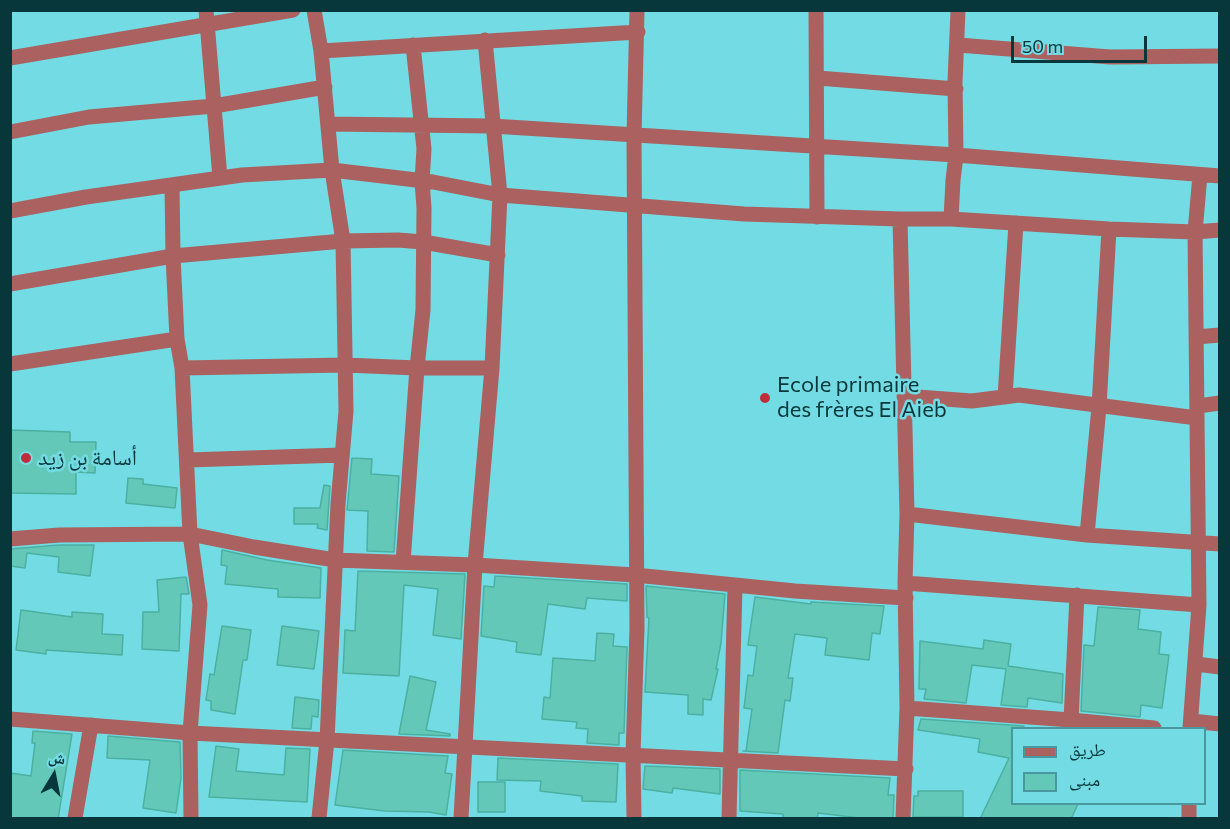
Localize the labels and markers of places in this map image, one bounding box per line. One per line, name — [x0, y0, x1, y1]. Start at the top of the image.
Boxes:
place label: Ecole primaire des frères El Aieb — [777, 372, 947, 424]
marker: Ecole primaire des frères El Aieb — [758, 391, 772, 405]
place label: أسامة بن زيد — [38, 445, 137, 471]
marker: أسامة بن زيد — [19, 451, 33, 465]

